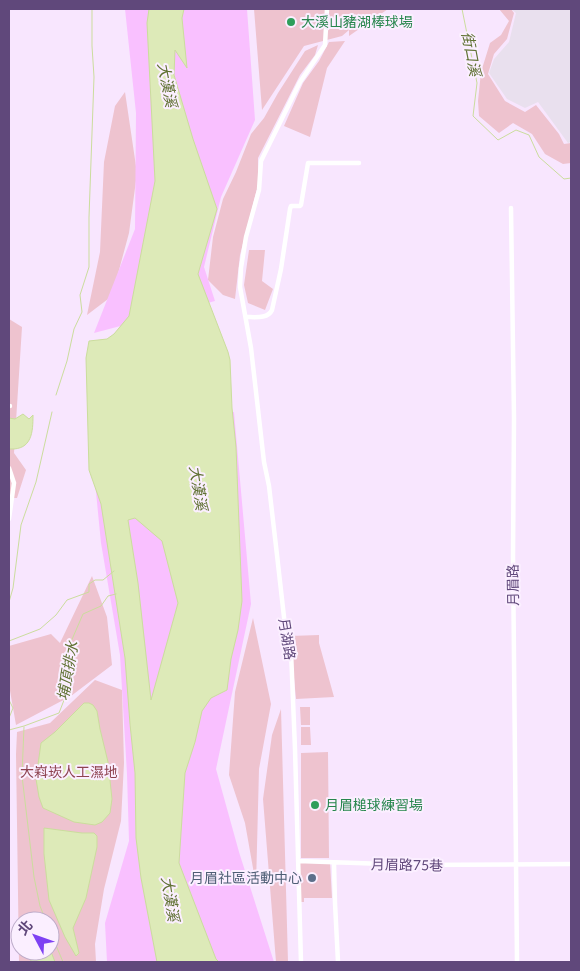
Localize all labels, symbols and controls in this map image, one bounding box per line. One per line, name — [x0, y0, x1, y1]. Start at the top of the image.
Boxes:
place label: 大溪山豬湖棒球場 — [301, 13, 413, 30]
marker: 大溪山豬湖棒球場 — [285, 16, 297, 28]
water label: 街口溪 — [459, 30, 485, 80]
water label: 大漢溪 — [155, 61, 181, 111]
water label: 大漢溪 — [187, 464, 212, 513]
street label: 月眉路 — [504, 564, 521, 606]
street label: 月湖路 — [276, 617, 299, 661]
water label: 埔頂排水 — [53, 639, 81, 702]
park label: 大嵙崁人工濕地 — [20, 763, 118, 780]
place label: 月眉槌球練習場 — [325, 796, 423, 813]
marker: 月眉槌球練習場 — [309, 799, 321, 811]
street label: 月眉路75巷 — [371, 855, 443, 874]
place label: 月眉社區活動中心 — [190, 869, 302, 886]
marker: 月眉社區活動中心 — [306, 872, 318, 884]
water label: 大漢溪 — [159, 875, 184, 924]
north arrow — [10, 911, 60, 961]
text: 北 — [14, 916, 36, 938]

